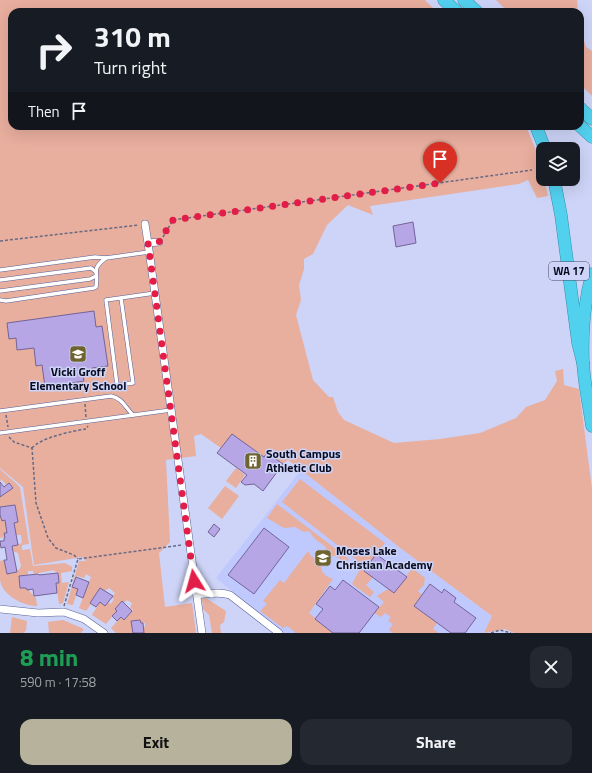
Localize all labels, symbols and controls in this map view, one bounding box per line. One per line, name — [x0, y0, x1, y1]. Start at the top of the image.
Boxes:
text: 310 m — [94, 15, 171, 58]
icon: right — [28, 24, 80, 76]
text: Turn right — [94, 54, 167, 81]
text: Then — [28, 100, 60, 123]
icon: arrive — [68, 100, 90, 122]
pin — [423, 142, 457, 183]
map controls — [536, 142, 580, 186]
button: layers — [536, 142, 580, 186]
icon: arrive — [429, 148, 451, 170]
road number: WA 17 — [549, 262, 589, 280]
school or university icon: Vicki Groff Elementary School — [68, 344, 88, 364]
place label: Vicki Groff Elementary School — [30, 362, 126, 395]
place label: South Campus Athletic Club — [266, 444, 341, 477]
building icon: South Campus Athletic Club — [243, 451, 263, 471]
place label: Moses Lake Christian Academy — [336, 541, 433, 574]
school or university icon: Moses Lake Christian Academy — [313, 548, 333, 568]
position arrow — [173, 560, 215, 602]
text: 8 min — [20, 639, 78, 675]
button: close — [530, 646, 572, 688]
text: 590 m · 17:58 — [20, 672, 96, 692]
button: Exit — [20, 719, 292, 765]
button: Share — [300, 719, 572, 765]

